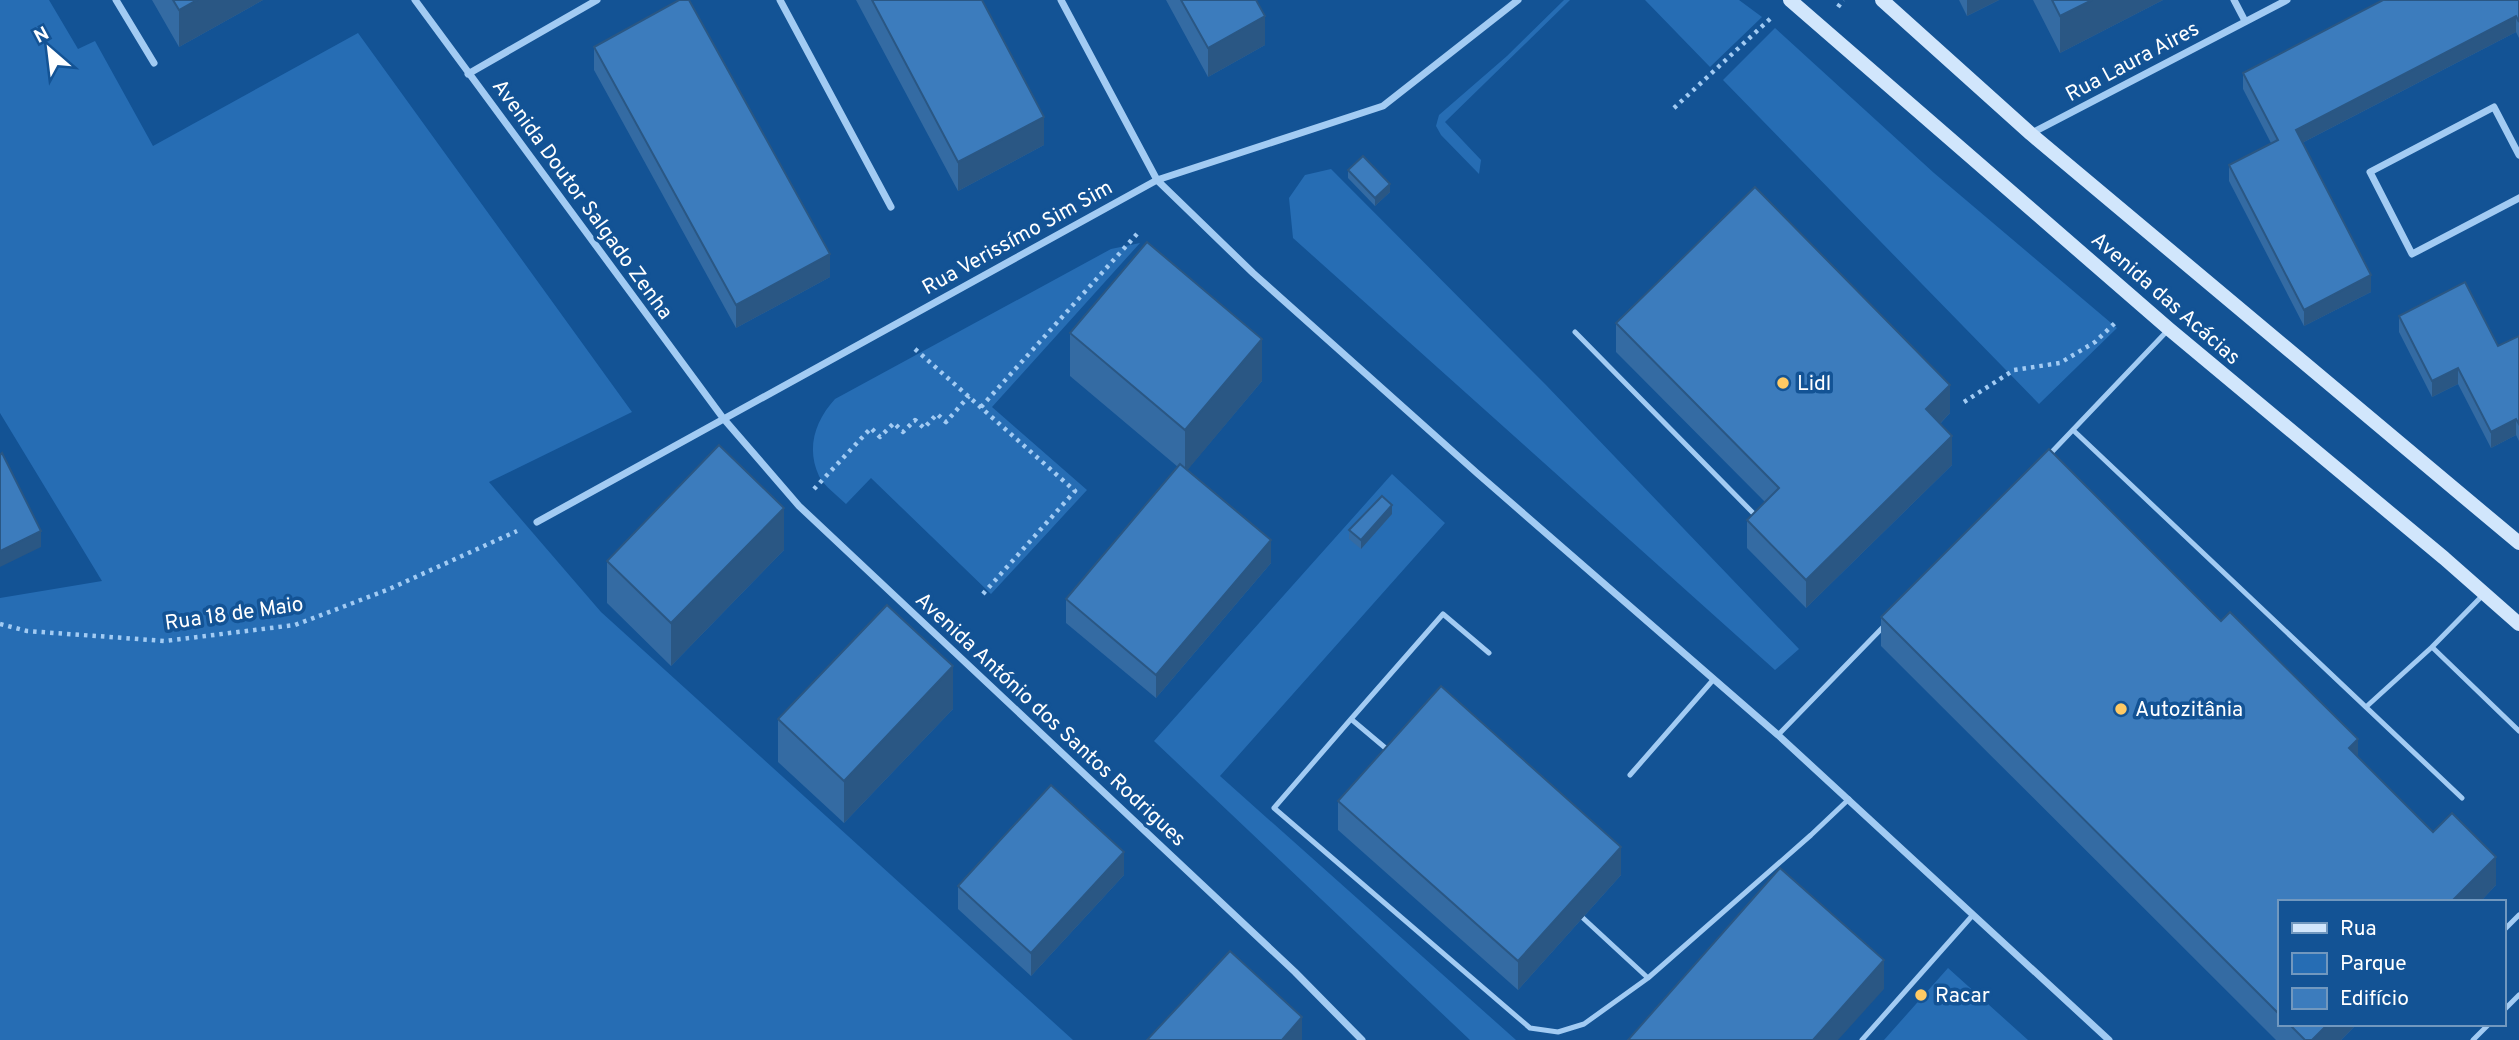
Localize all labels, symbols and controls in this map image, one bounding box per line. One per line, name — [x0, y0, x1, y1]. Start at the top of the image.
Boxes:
north arrow — [14, 14, 84, 84]
street label: Rua Laura Aires — [2061, 16, 2204, 109]
text: N — [30, 22, 54, 50]
street label: Avenida Doutor Salgado Zenha — [485, 74, 678, 325]
street label: Rua Verissímo Sim Sim — [918, 175, 1118, 302]
street label: Avenida das Acácias — [2085, 227, 2245, 371]
place label: Lidl — [1797, 371, 1831, 398]
marker: Lidl — [1775, 375, 1791, 391]
street label: Avenida António dos Santos Rodrigues — [909, 587, 1191, 853]
street label: Rua 18 de Maio — [163, 591, 305, 638]
place label: Autozitânia — [2135, 697, 2243, 724]
marker: Autozitânia — [2113, 701, 2129, 717]
legend — [2278, 900, 2505, 1026]
text: Rua — [2340, 916, 2377, 943]
text: Parque — [2340, 951, 2407, 978]
place label: Racar — [1935, 983, 1990, 1010]
text: Edifício — [2340, 986, 2409, 1013]
marker: Racar — [1913, 987, 1929, 1003]

